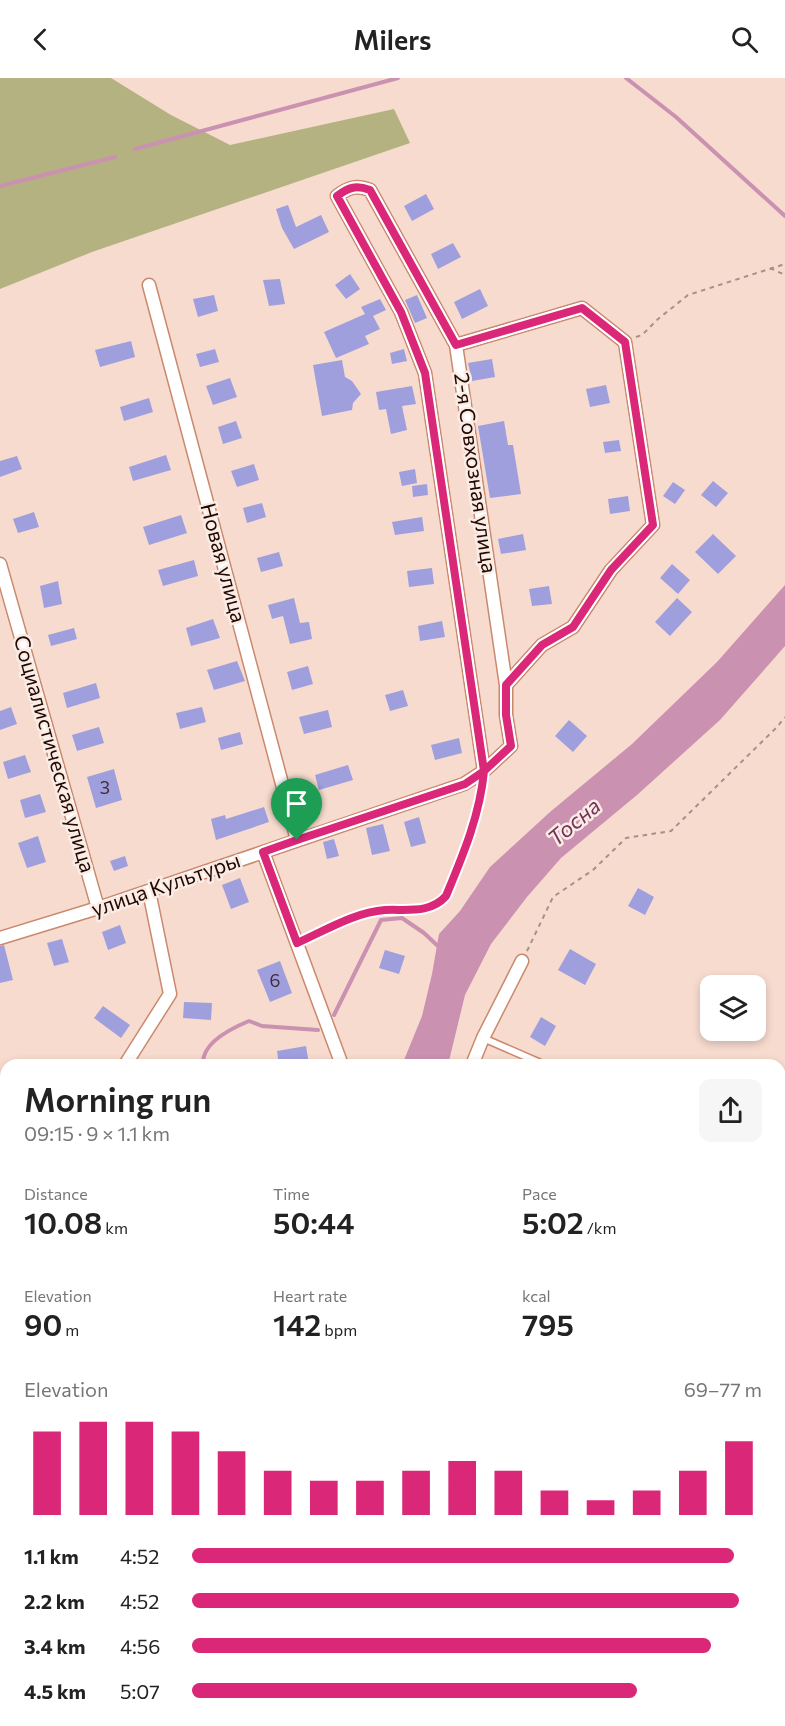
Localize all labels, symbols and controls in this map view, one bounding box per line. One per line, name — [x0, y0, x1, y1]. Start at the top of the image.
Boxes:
icon: back — [24, 23, 57, 56]
text: Milers — [354, 23, 431, 56]
icon: search — [728, 23, 761, 56]
street label: 2-я Совхозная улица — [450, 371, 503, 575]
street label: Новая улица — [196, 500, 252, 625]
street label: Социалистическая улица — [10, 632, 101, 875]
house number: 3 — [100, 776, 110, 798]
pin — [271, 778, 322, 840]
icon: arrive — [280, 787, 313, 820]
water label: Тосна — [542, 792, 605, 851]
street label: улица Культуры — [88, 846, 243, 921]
house number: 6 — [270, 969, 280, 991]
map controls — [700, 975, 766, 1041]
button: layers — [700, 975, 766, 1041]
text: Morning run — [24, 1078, 211, 1119]
button: share — [699, 1079, 762, 1142]
text: 09:15 · 9 × 1.1 km — [24, 1121, 170, 1145]
text: Distance — [24, 1184, 88, 1203]
text: Time — [273, 1184, 310, 1203]
text: Pace — [522, 1184, 557, 1203]
text: 10.08 — [24, 1203, 102, 1240]
text: 50:44 — [273, 1203, 354, 1240]
text: 5:02 — [522, 1203, 584, 1240]
text: km — [102, 1218, 128, 1237]
text: /km — [584, 1218, 616, 1237]
text: Elevation — [24, 1286, 92, 1305]
text: Heart rate — [273, 1286, 347, 1305]
text: kcal — [522, 1286, 551, 1305]
text: 90 — [24, 1305, 62, 1342]
text: 142 — [273, 1305, 321, 1342]
text: 795 — [522, 1305, 574, 1342]
text: m — [62, 1320, 79, 1339]
text: bpm — [321, 1320, 357, 1339]
text: Elevation — [24, 1377, 109, 1401]
text: 69–77 m — [684, 1377, 762, 1401]
text: 1.1 km — [24, 1544, 79, 1568]
text: 4:52 — [120, 1544, 159, 1568]
text: 2.2 km — [24, 1589, 85, 1613]
text: 4:52 — [120, 1589, 159, 1613]
text: 3.4 km — [24, 1634, 86, 1658]
text: 4:56 — [120, 1634, 160, 1658]
text: 4.5 km — [24, 1679, 86, 1703]
text: 5:07 — [120, 1679, 160, 1703]

